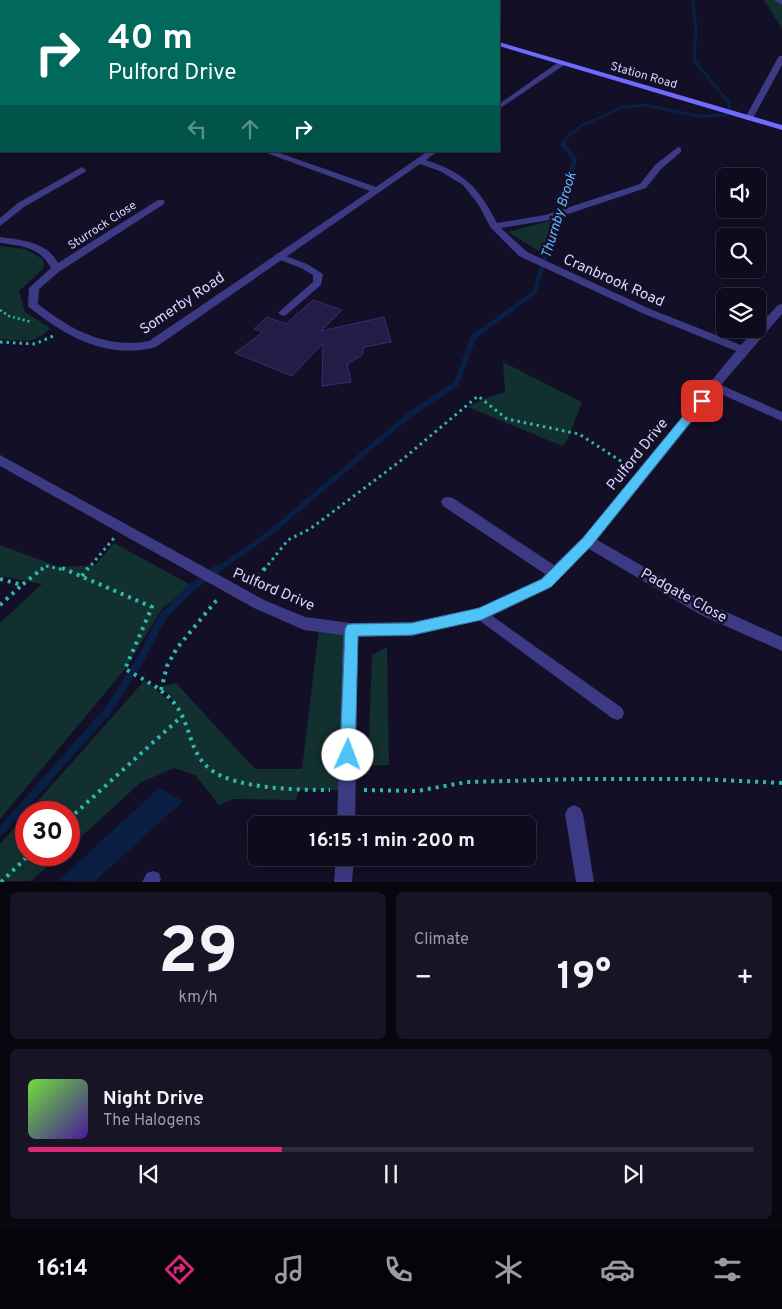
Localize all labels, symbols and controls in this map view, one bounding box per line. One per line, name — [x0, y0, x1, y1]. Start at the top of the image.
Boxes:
text: 40 m — [108, 17, 193, 61]
icon: right — [25, 20, 90, 85]
street label: Station Road — [608, 59, 679, 93]
text: Pulford Drive — [108, 60, 236, 87]
icon: left — [183, 115, 211, 143]
icon: ahead — [236, 115, 264, 143]
icon: right — [289, 115, 317, 143]
map controls — [716, 168, 766, 338]
button: sound — [716, 168, 766, 218]
water label: Thurnby Brook — [538, 169, 581, 261]
street label: Sturrock Close — [65, 198, 140, 254]
button: search — [716, 228, 766, 278]
street label: Cranbrook Road — [560, 251, 667, 312]
street label: Somerby Road — [137, 269, 229, 340]
button: layers — [716, 288, 766, 338]
pin — [681, 380, 723, 422]
icon: arrive — [688, 387, 716, 415]
street label: Pulford Drive — [603, 415, 673, 495]
street label: Pulford Drive — [229, 565, 317, 616]
street label: Padgate Close — [637, 565, 730, 628]
position arrow — [321, 728, 373, 780]
speed limit sign: 30 — [15, 801, 80, 866]
text: 16:15 · 1 min · 200 m — [309, 829, 475, 853]
text: 29 — [158, 914, 238, 996]
text: Climate — [414, 930, 469, 950]
text: 19° — [557, 954, 611, 1003]
text: − — [414, 961, 432, 997]
text: + — [736, 961, 754, 997]
text: km/h — [179, 988, 217, 1008]
text: Night Drive — [103, 1087, 204, 1111]
text: The Halogens — [103, 1111, 201, 1131]
icon: previous — [135, 1160, 163, 1188]
icon: pause — [377, 1160, 405, 1188]
icon: next — [619, 1160, 647, 1188]
icon: directions — [162, 1252, 197, 1287]
icon: music — [272, 1252, 307, 1287]
icon: phone — [381, 1252, 416, 1287]
icon: climate — [491, 1252, 526, 1287]
icon: car — [600, 1252, 635, 1287]
icon: filters — [710, 1252, 745, 1287]
text: 16:14 — [37, 1256, 88, 1283]

